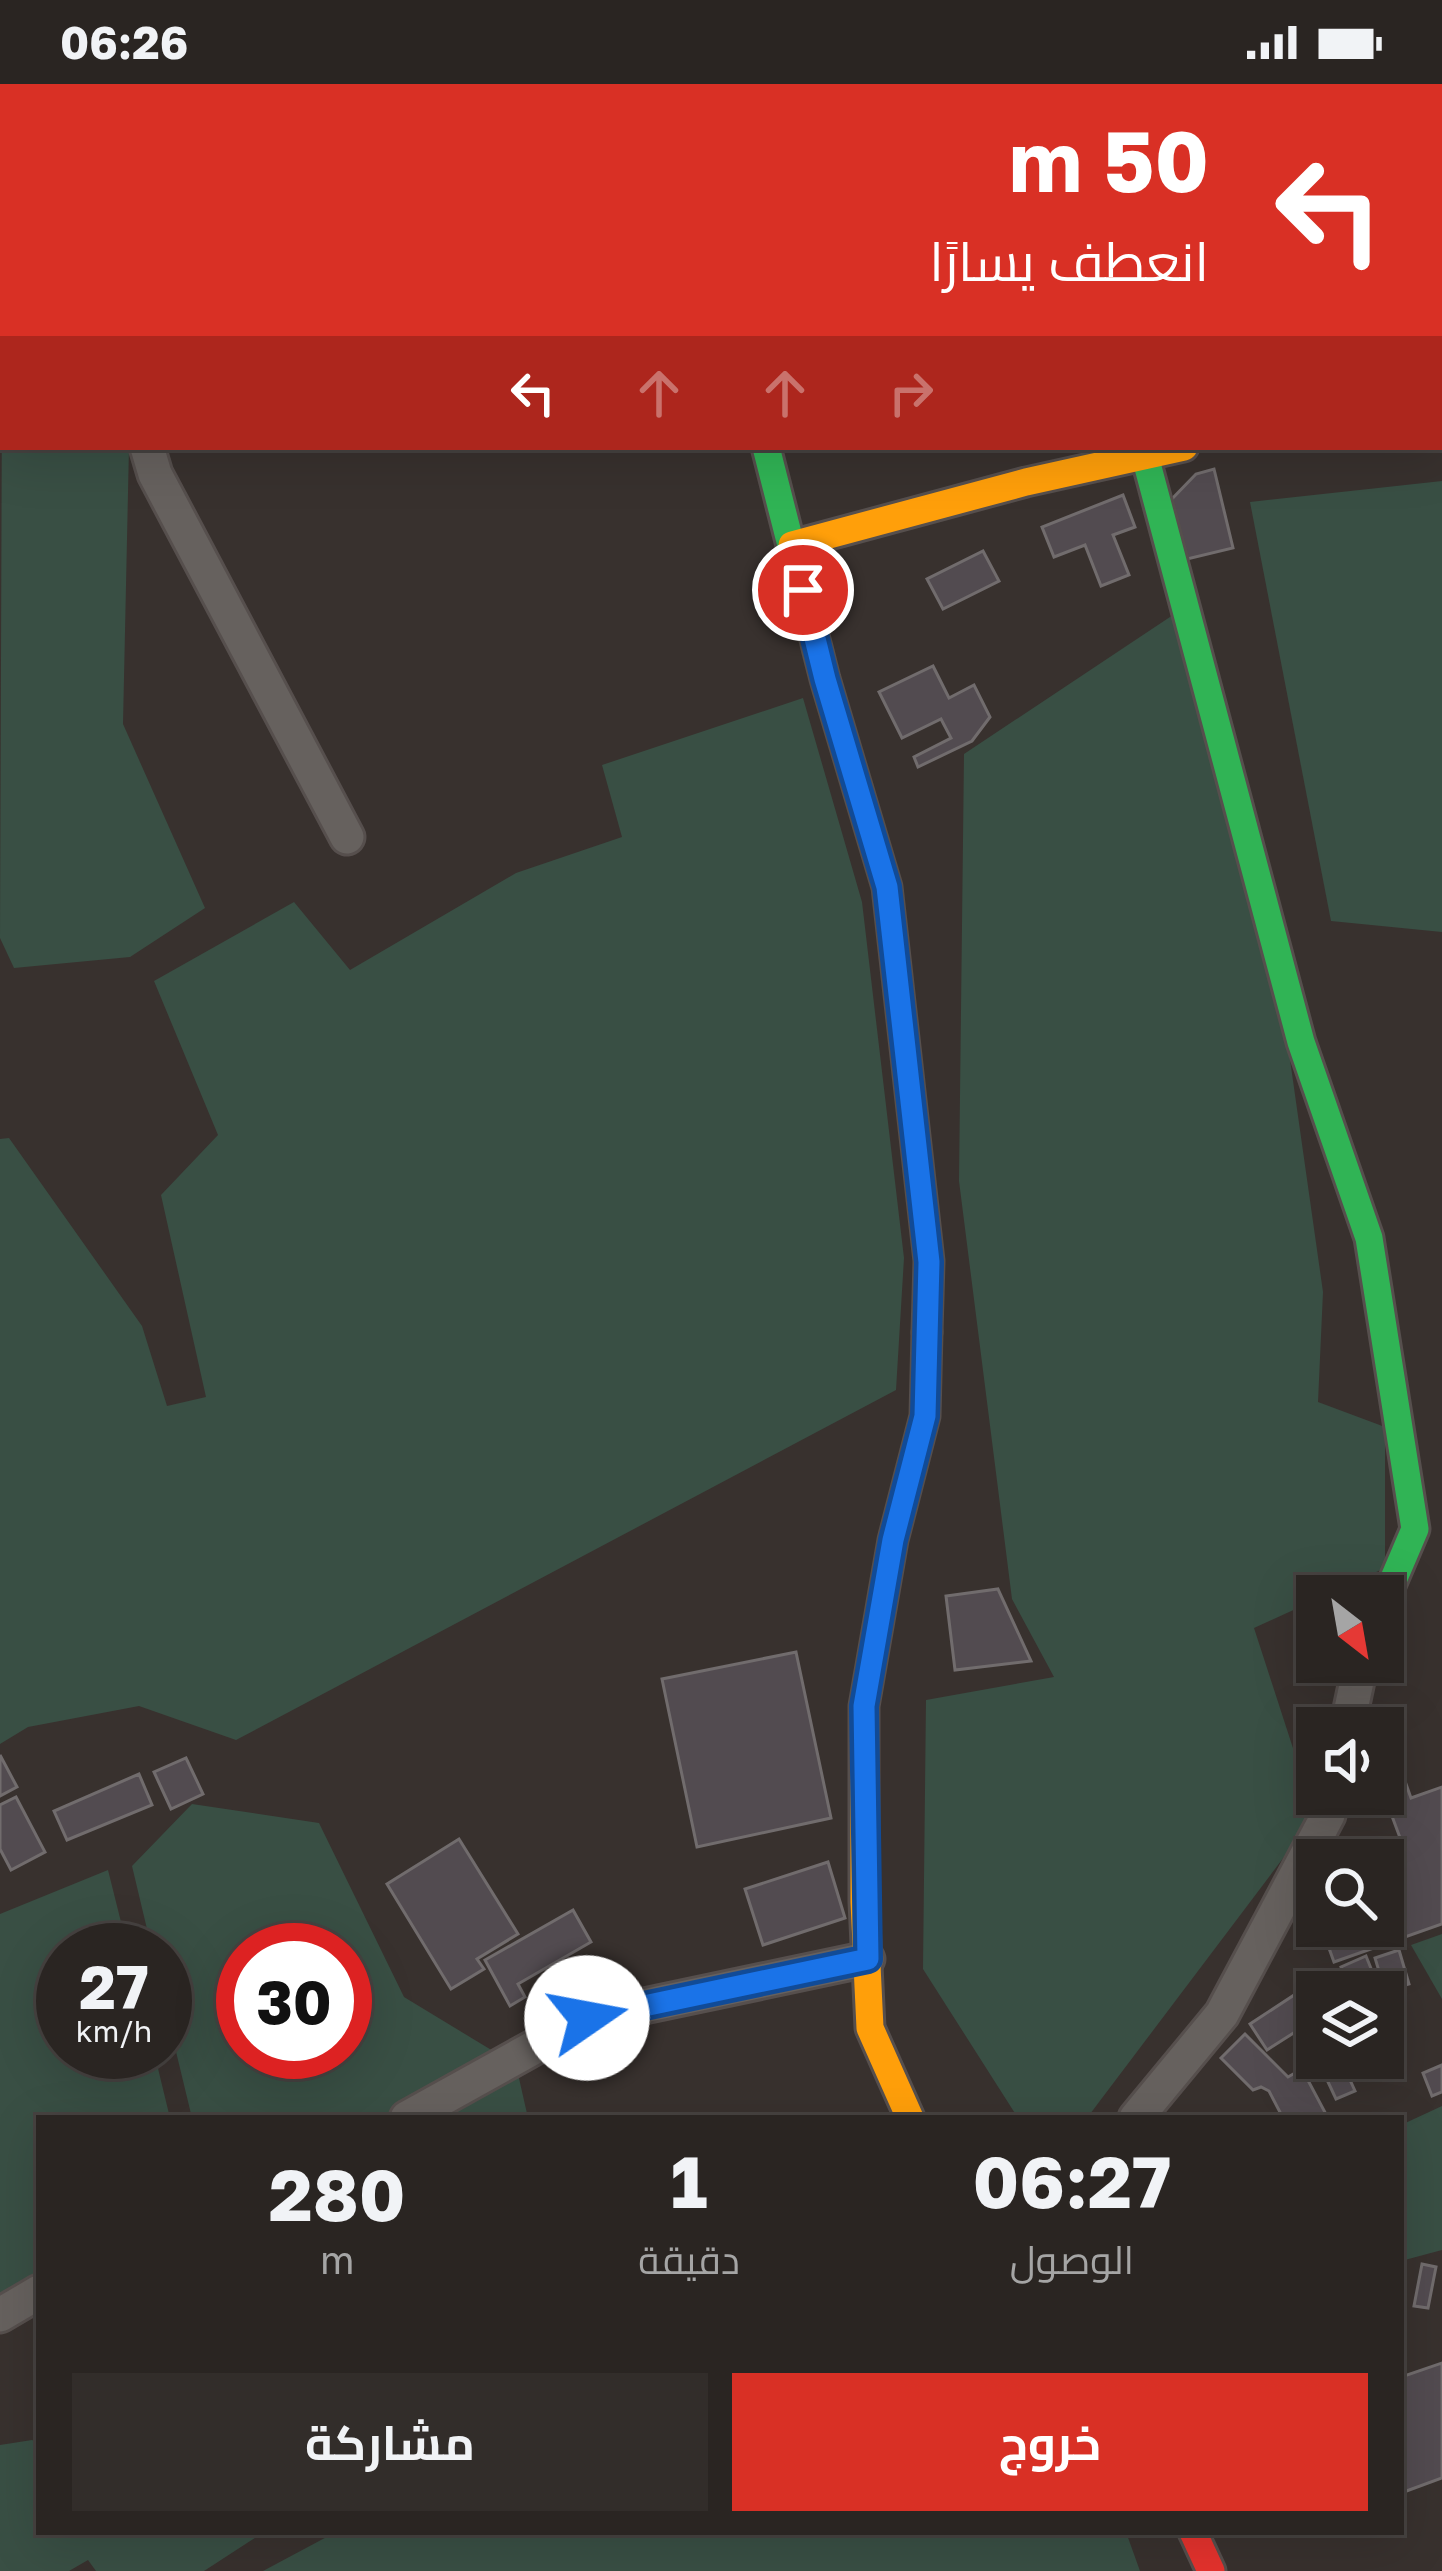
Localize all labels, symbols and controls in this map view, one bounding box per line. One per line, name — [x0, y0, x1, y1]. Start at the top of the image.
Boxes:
text: 06:26 — [60, 15, 188, 69]
text: 50 m — [1009, 110, 1209, 210]
icon: left — [1251, 132, 1407, 288]
text: انعطف يسارًا — [929, 228, 1209, 293]
icon: left — [500, 360, 566, 426]
icon: ahead — [626, 360, 692, 426]
icon: ahead — [752, 360, 818, 426]
icon: right — [878, 360, 944, 426]
pin — [752, 539, 854, 641]
icon: arrive — [770, 557, 836, 623]
north arrow — [1296, 1575, 1404, 1683]
map controls — [1296, 1575, 1404, 2079]
button: sound — [1296, 1707, 1404, 1815]
button: search — [1296, 1839, 1404, 1947]
speed limit sign: 30 — [216, 1923, 372, 2079]
text: 27 — [79, 1950, 149, 2022]
position arrow — [524, 1955, 650, 2081]
button: layers — [1296, 1971, 1404, 2079]
text: km/h — [76, 2013, 152, 2049]
text: 1 — [670, 2137, 708, 2224]
text: 06:27 — [973, 2137, 1171, 2224]
text: 280 — [269, 2150, 406, 2237]
text: m — [320, 2236, 354, 2283]
text: دقيقة — [638, 2236, 740, 2283]
text: الوصول — [1010, 2236, 1134, 2283]
button: مشاركة — [72, 2373, 708, 2511]
button: خروج — [732, 2373, 1368, 2511]

